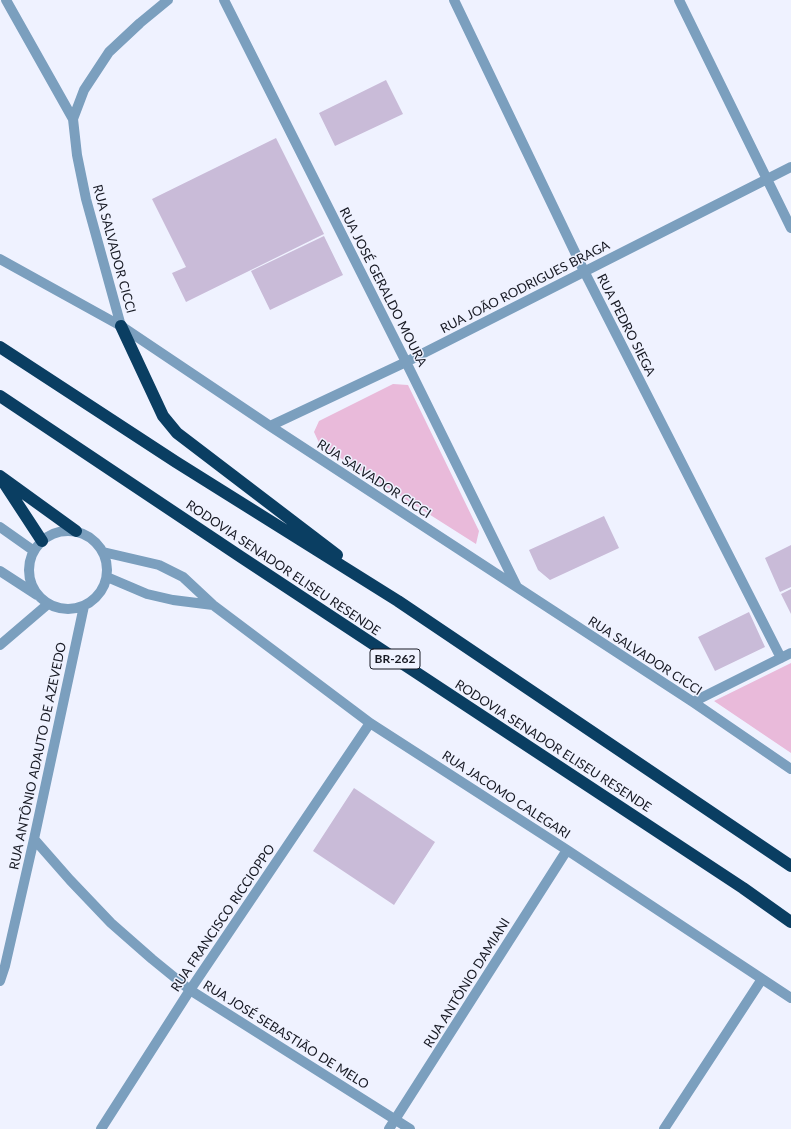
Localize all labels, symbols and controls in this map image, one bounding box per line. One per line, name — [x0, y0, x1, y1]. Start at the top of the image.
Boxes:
street label: RUA SALVADOR CICCI — [89, 183, 139, 315]
street label: RUA JOSÉ GERALDO MOURA — [336, 205, 430, 369]
street label: RUA JOÃO RODRIGUES BRAGA — [438, 237, 612, 337]
street label: RUA PEDRO SIEGA — [593, 271, 659, 379]
street label: RUA SALVADOR CICCI — [314, 436, 434, 522]
street label: RODOVIA SENADOR ELISEU RESENDE — [183, 497, 383, 639]
street label: RUA SALVADOR CICCI — [585, 613, 705, 699]
street label: RUA ANTÔNIO ADAUTO DE AZEVEDO — [6, 641, 70, 871]
road number: BR-262 — [370, 649, 420, 669]
street label: RODOVIA SENADOR ELISEU RESENDE — [452, 677, 654, 815]
street label: RUA JACOMO CALEGARI — [439, 748, 573, 842]
street label: RUA FRANCISCO RICCIOPPO — [168, 841, 278, 995]
street label: RUA ANTÔNIO DAMIANI — [421, 915, 513, 1051]
street label: RUA JOSÉ SEBASTIÃO DE MELO — [200, 977, 372, 1093]

